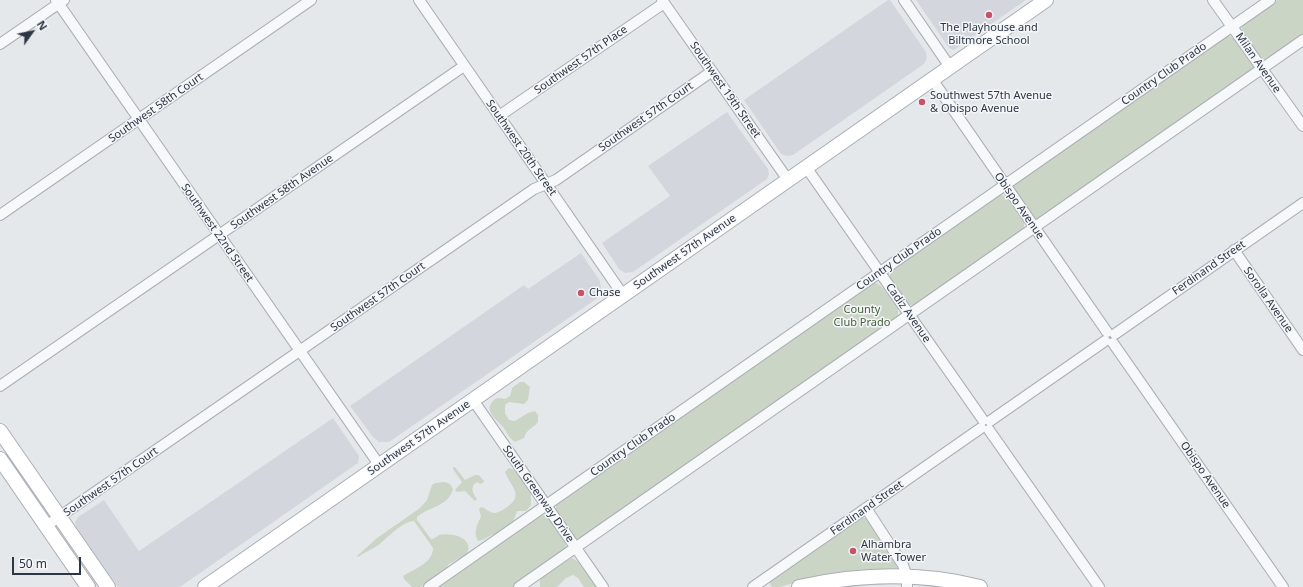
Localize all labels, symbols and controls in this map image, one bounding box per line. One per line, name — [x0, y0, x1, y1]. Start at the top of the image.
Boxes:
marker: The Playhouse and Biltmore School — [984, 10, 994, 20]
north arrow — [12, 12, 52, 52]
text: N — [34, 17, 51, 33]
place label: The Playhouse and Biltmore School — [940, 21, 1038, 47]
street label: Southwest 57th Place — [532, 23, 630, 97]
street label: Milan Avenue — [1232, 31, 1284, 95]
street label: Southwest 19th Street — [687, 39, 763, 141]
street label: Country Club Prado — [1119, 40, 1209, 108]
street label: Southwest 58th Court — [106, 70, 206, 146]
street label: Southwest 57th Court — [596, 79, 696, 155]
place label: Southwest 57th Avenue & Obispo Avenue — [930, 89, 1052, 115]
street label: Southwest 20th Street — [483, 97, 559, 199]
marker: Southwest 57th Avenue & Obispo Avenue — [917, 97, 927, 107]
street label: Southwest 58th Avenue — [228, 152, 336, 232]
street label: Obispo Avenue — [991, 170, 1047, 242]
street label: Southwest 22nd Street — [178, 181, 256, 285]
street label: Southwest 57th Avenue — [631, 212, 739, 292]
street label: Country Club Prado — [854, 225, 944, 293]
street label: Ferdinand Street — [1170, 238, 1248, 298]
street label: Southwest 57th Court — [328, 259, 428, 335]
street label: Sorolla Avenue — [1241, 265, 1295, 335]
street label: Cadiz Avenue — [883, 281, 933, 345]
place label: Chase — [589, 286, 620, 300]
marker: Chase — [576, 288, 586, 298]
park label: County Club Prado — [834, 303, 890, 329]
street label: Southwest 57th Avenue — [365, 398, 473, 478]
street label: Country Club Prado — [588, 411, 678, 479]
street label: Obispo Avenue — [1177, 439, 1233, 511]
street label: South Greenway Drive — [500, 443, 576, 545]
street label: Southwest 57th Court — [61, 444, 161, 520]
street label: Ferdinand Street — [828, 478, 906, 538]
place label: Alhambra Water Tower — [861, 538, 926, 564]
marker: Alhambra Water Tower — [848, 546, 858, 556]
scale bar — [14, 549, 83, 575]
text: 50 m — [19, 555, 47, 572]

